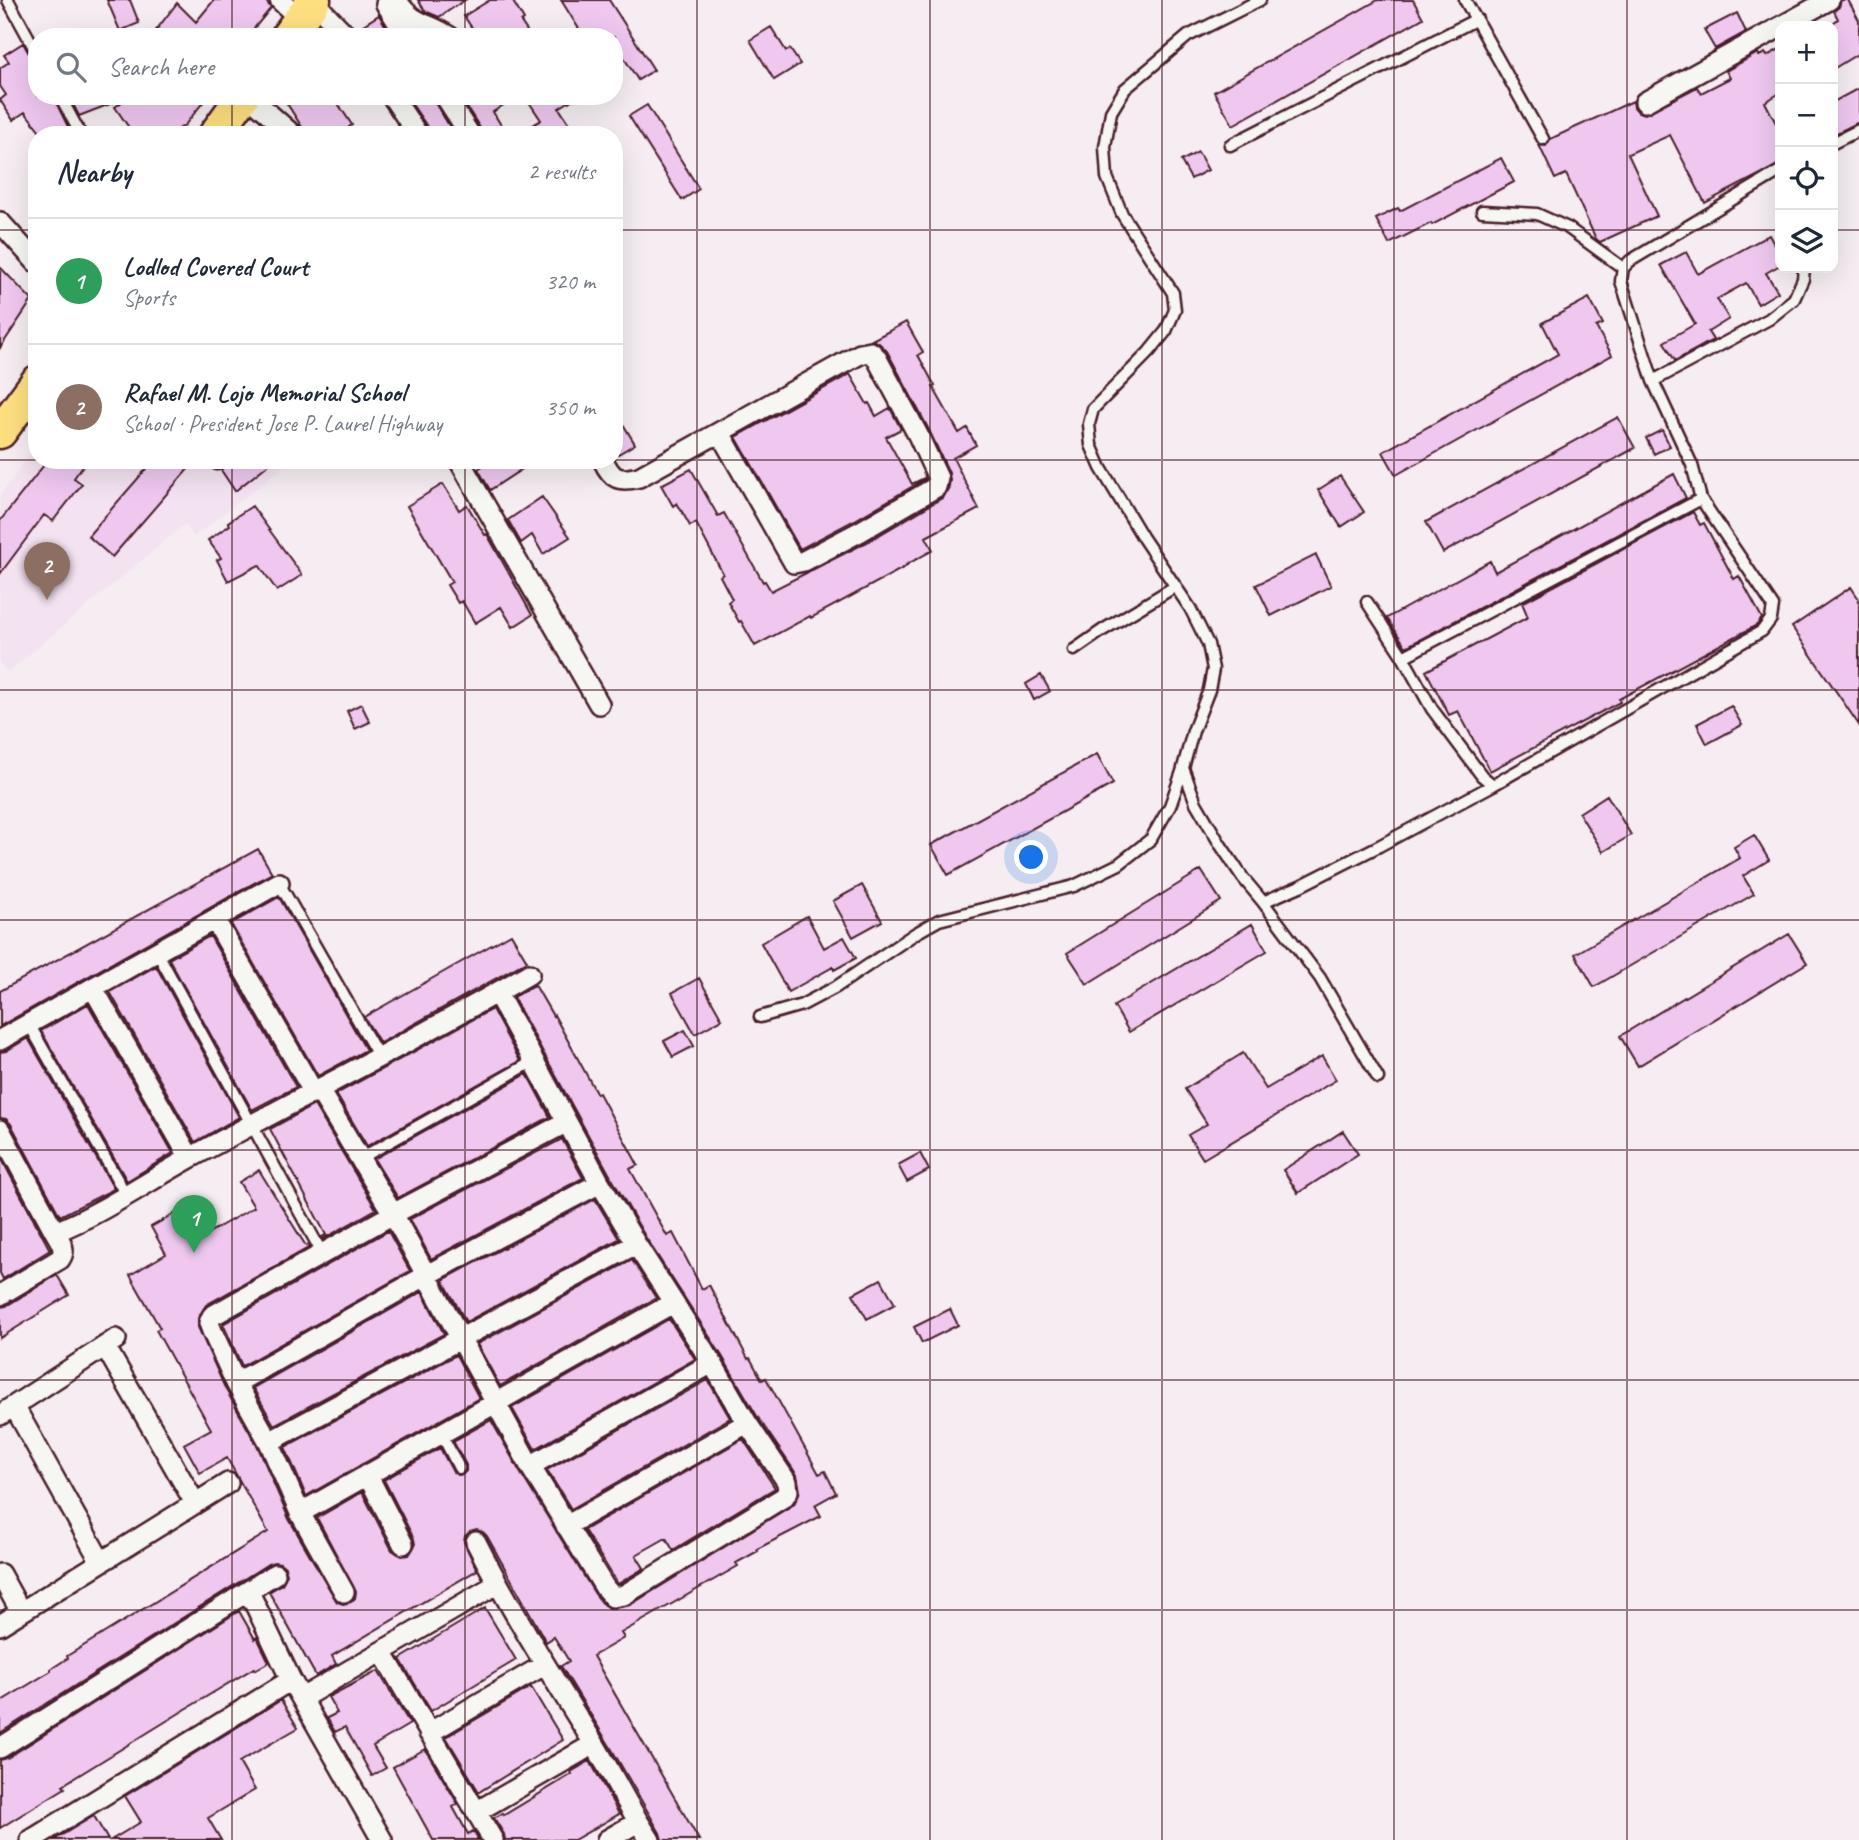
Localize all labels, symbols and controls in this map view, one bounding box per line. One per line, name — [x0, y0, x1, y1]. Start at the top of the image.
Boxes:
map controls — [1775, 21, 1838, 273]
button: + — [1775, 21, 1838, 84]
search box — [28, 28, 623, 105]
icon: search — [52, 48, 90, 86]
text: Search here — [108, 50, 214, 83]
button: − — [1775, 84, 1838, 147]
button: locate — [1775, 147, 1838, 210]
text: Nearby — [56, 153, 132, 191]
text: 2 results — [528, 157, 595, 186]
button: layers — [1775, 210, 1838, 273]
text: Lodlod Covered Court — [123, 250, 308, 283]
text: 1 — [74, 267, 84, 296]
text: 320 m — [546, 267, 595, 296]
text: Sports — [123, 283, 175, 312]
text: Rafael M. Lojo Memorial School — [123, 376, 406, 409]
text: 2 — [74, 393, 84, 422]
text: 350 m — [546, 393, 595, 422]
text: School · President Jose P. Laurel Highway — [123, 409, 442, 438]
pin: 2 — [24, 542, 70, 600]
your location — [1014, 840, 1048, 874]
pin: 1 — [171, 1195, 217, 1253]

